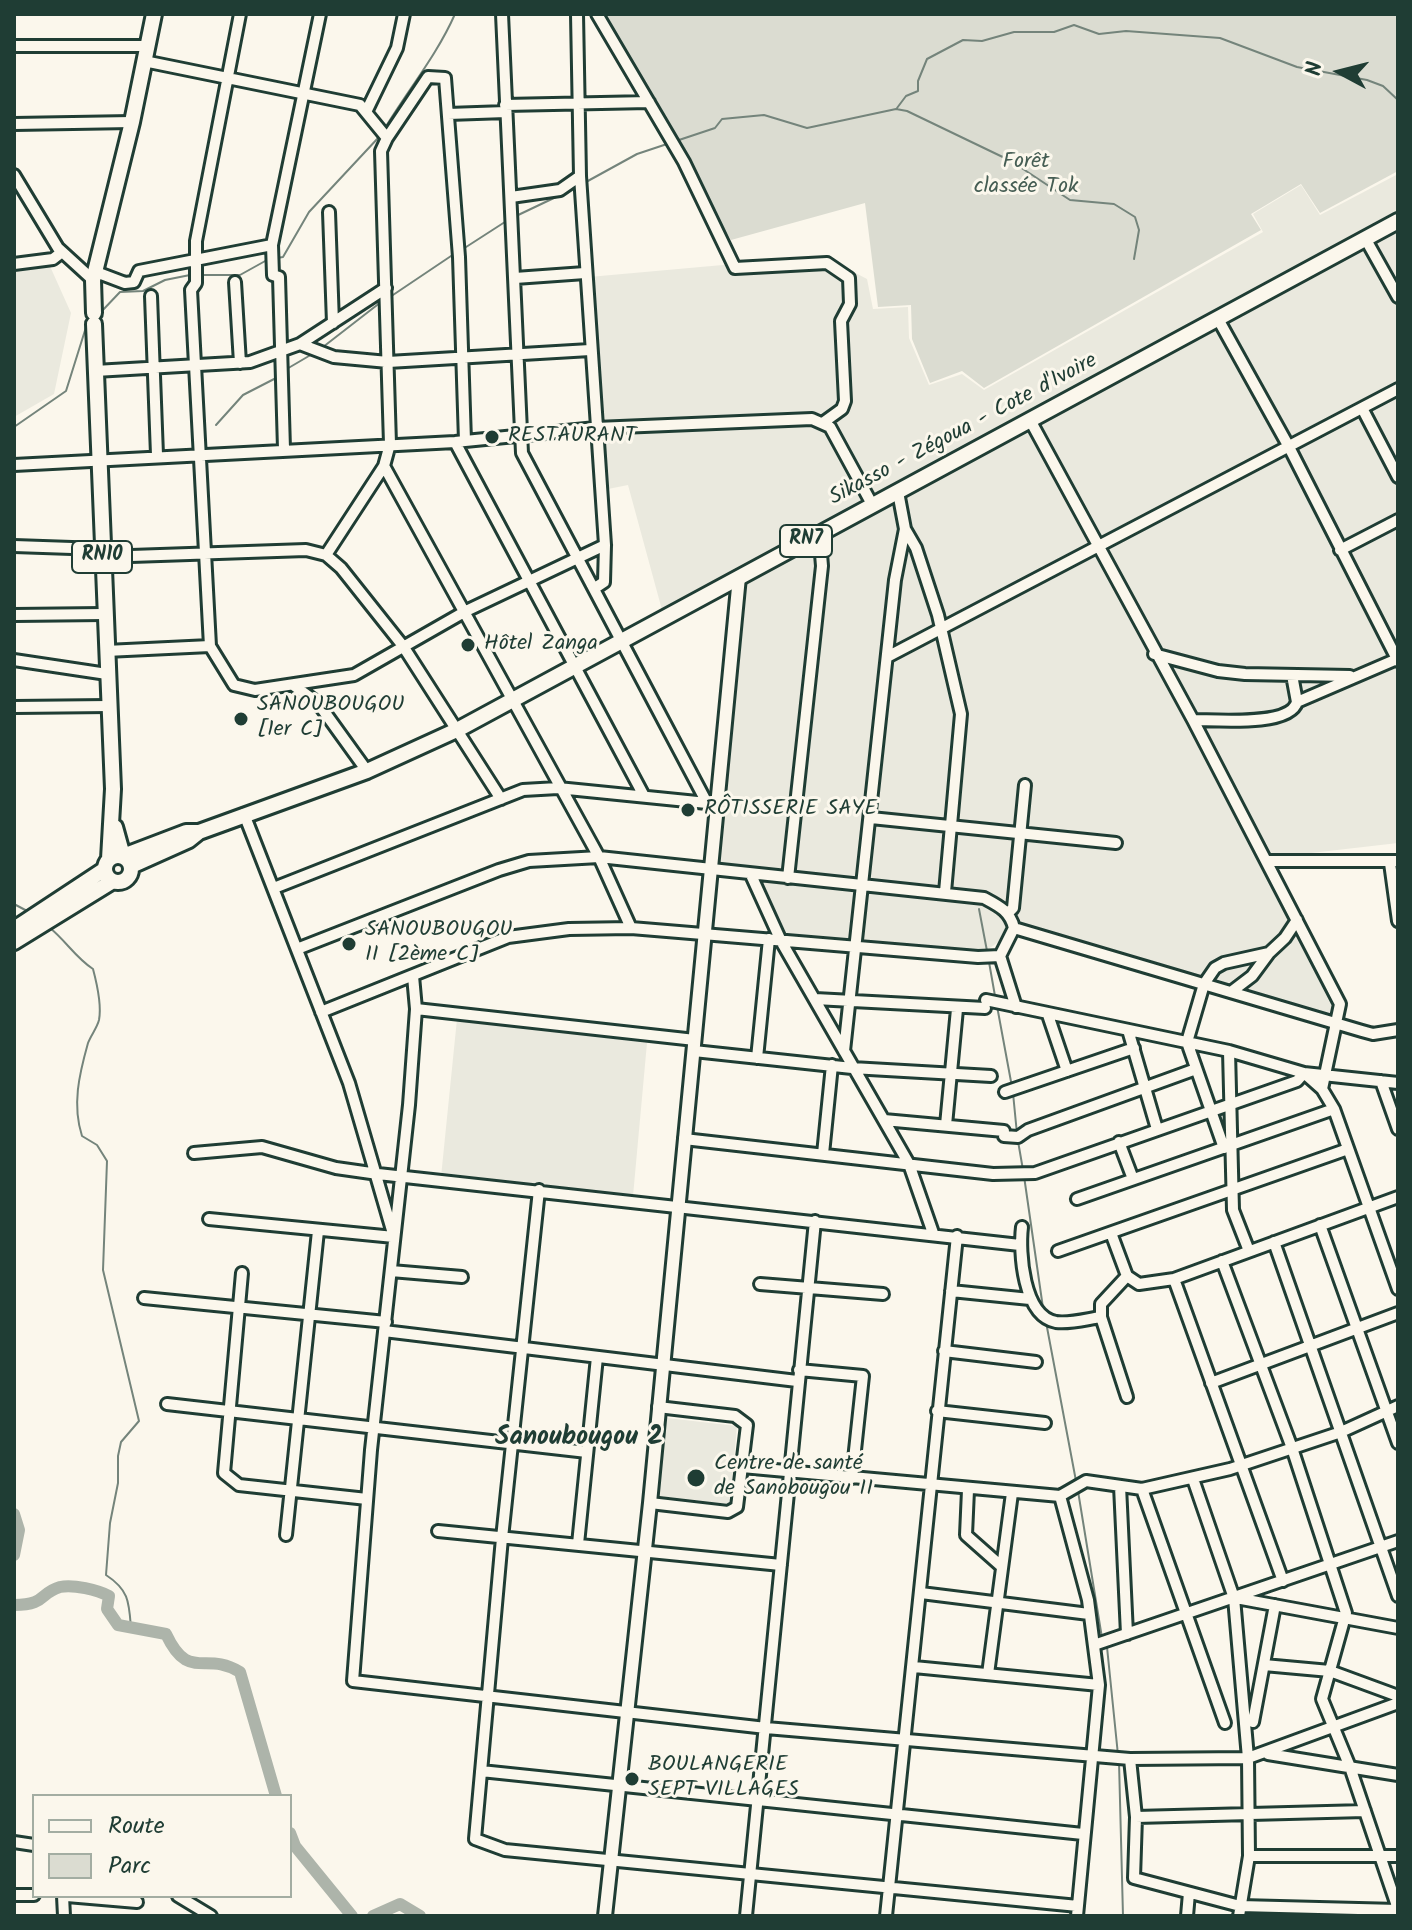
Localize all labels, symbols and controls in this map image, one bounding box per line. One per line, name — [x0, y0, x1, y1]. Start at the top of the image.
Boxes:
north arrow — [1300, 32, 1380, 112]
text: N — [1297, 60, 1334, 78]
park label: Forêt classée Tok — [974, 150, 1078, 202]
street label: Sikasso - Zégoua - Cote d'Ivoire — [826, 349, 1102, 513]
place label: RESTAURANT — [508, 424, 637, 450]
marker: RESTAURANT — [483, 428, 501, 446]
road number: RN7 — [780, 525, 832, 557]
road number: RN10 — [72, 541, 132, 573]
place label: Hôtel Zanga — [484, 632, 598, 658]
marker: Hôtel Zanga — [459, 636, 477, 654]
place label: SANOUBOUGOU [1er C] — [257, 693, 404, 744]
marker: SANOUBOUGOU [1er C] — [232, 710, 250, 728]
place label: RÔTISSERIE SAYE — [704, 797, 877, 823]
marker: RÔTISSERIE SAYE — [679, 801, 697, 819]
place label: SANOUBOUGOU II [2ème C] — [365, 918, 512, 970]
marker: SANOUBOUGOU II [2ème C] — [340, 935, 358, 953]
district label: Sanoubougou 2 — [495, 1424, 663, 1456]
place label: Centre de santé de Sanobougou II — [714, 1452, 873, 1504]
marker: Centre de santé de Sanobougou II — [685, 1467, 707, 1489]
place label: BOULANGERIE SEPT VILLAGES — [648, 1753, 799, 1804]
marker: BOULANGERIE SEPT VILLAGES — [623, 1770, 641, 1788]
legend — [32, 1794, 292, 1898]
text: Route — [108, 1807, 165, 1846]
text: Parc — [108, 1847, 151, 1886]

